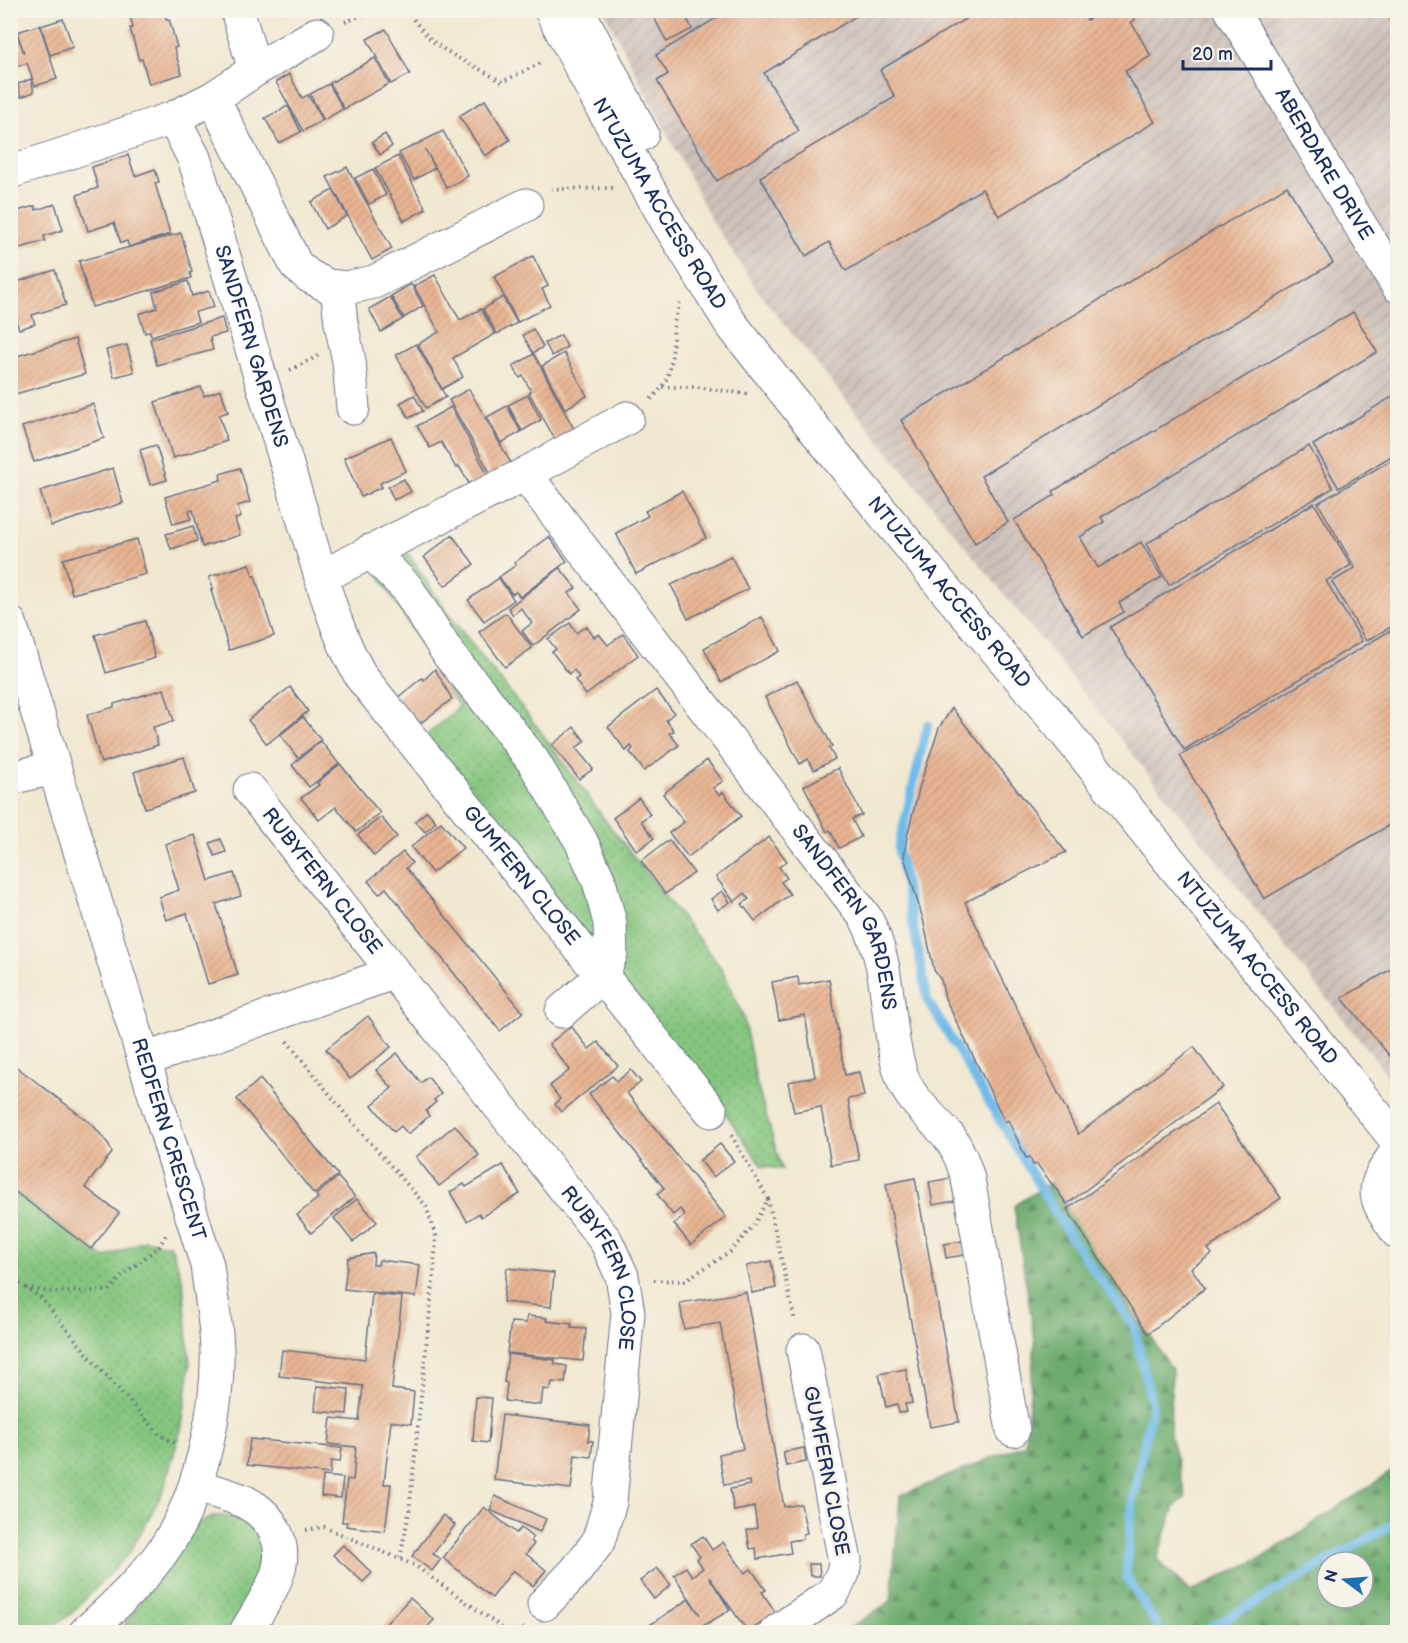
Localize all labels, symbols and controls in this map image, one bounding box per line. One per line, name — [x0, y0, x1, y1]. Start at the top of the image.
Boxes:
scale bar — [1183, 33, 1272, 71]
text: 20 m — [1192, 44, 1233, 65]
street label: ABERDARE DRIVE — [1270, 84, 1379, 245]
street label: NTUZUMA ACCESS ROAD — [587, 94, 731, 314]
street label: SANDFERN GARDENS — [209, 242, 293, 450]
street label: NTUZUMA ACCESS ROAD — [862, 492, 1036, 693]
street label: GUMFERN CLOSE — [458, 801, 585, 950]
street label: RUBYFERN CLOSE — [257, 803, 387, 959]
street label: SANDFERN GARDENS — [786, 820, 901, 1011]
street label: NTUZUMA ACCESS ROAD — [1171, 867, 1343, 1070]
street label: REDFERN CRESCENT — [126, 1035, 211, 1243]
street label: RUBYFERN CLOSE — [555, 1181, 640, 1351]
street label: GUMFERN CLOSE — [798, 1384, 854, 1558]
north arrow — [1315, 1550, 1375, 1610]
text: N — [1321, 1568, 1343, 1585]

